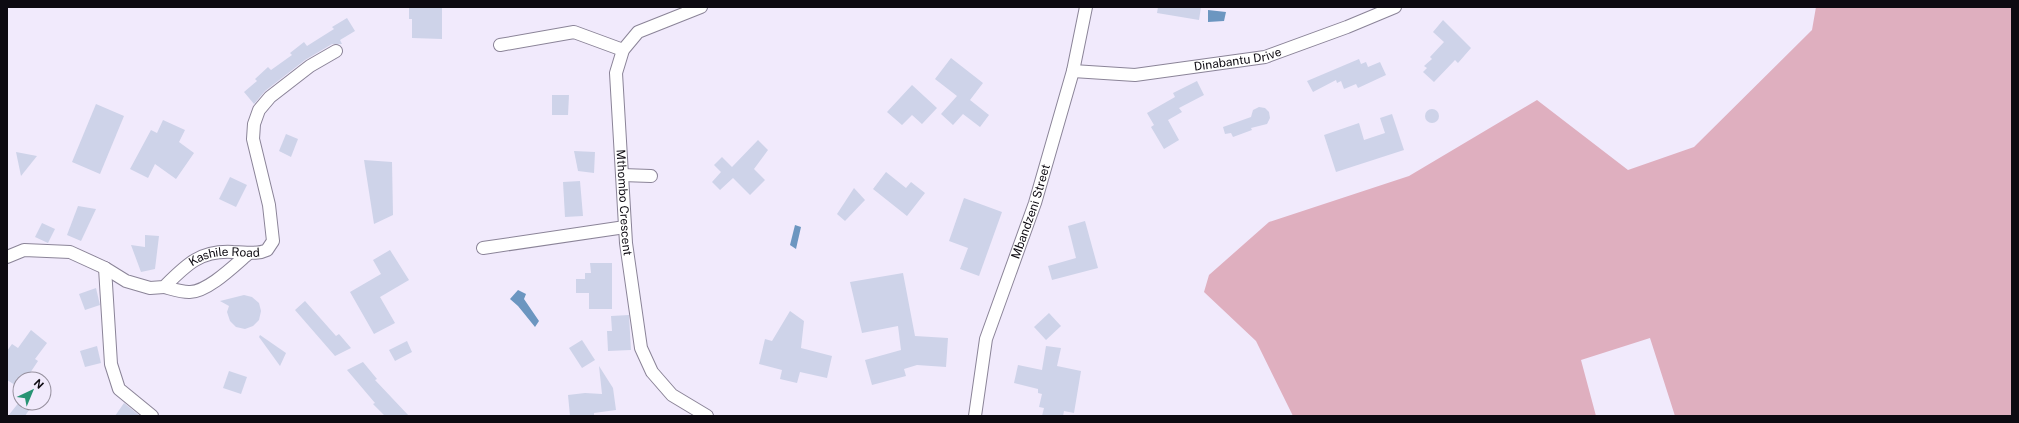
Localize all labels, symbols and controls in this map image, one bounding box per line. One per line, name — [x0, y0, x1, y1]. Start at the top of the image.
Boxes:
street label: Dinabantu Drive — [1193, 45, 1283, 74]
street label: Mthombo Crescent — [614, 149, 635, 257]
street label: Mbandzeni Street — [1008, 162, 1053, 261]
street label: Kashile Road — [186, 245, 260, 269]
north arrow — [12, 371, 52, 411]
text: N — [32, 377, 46, 391]

